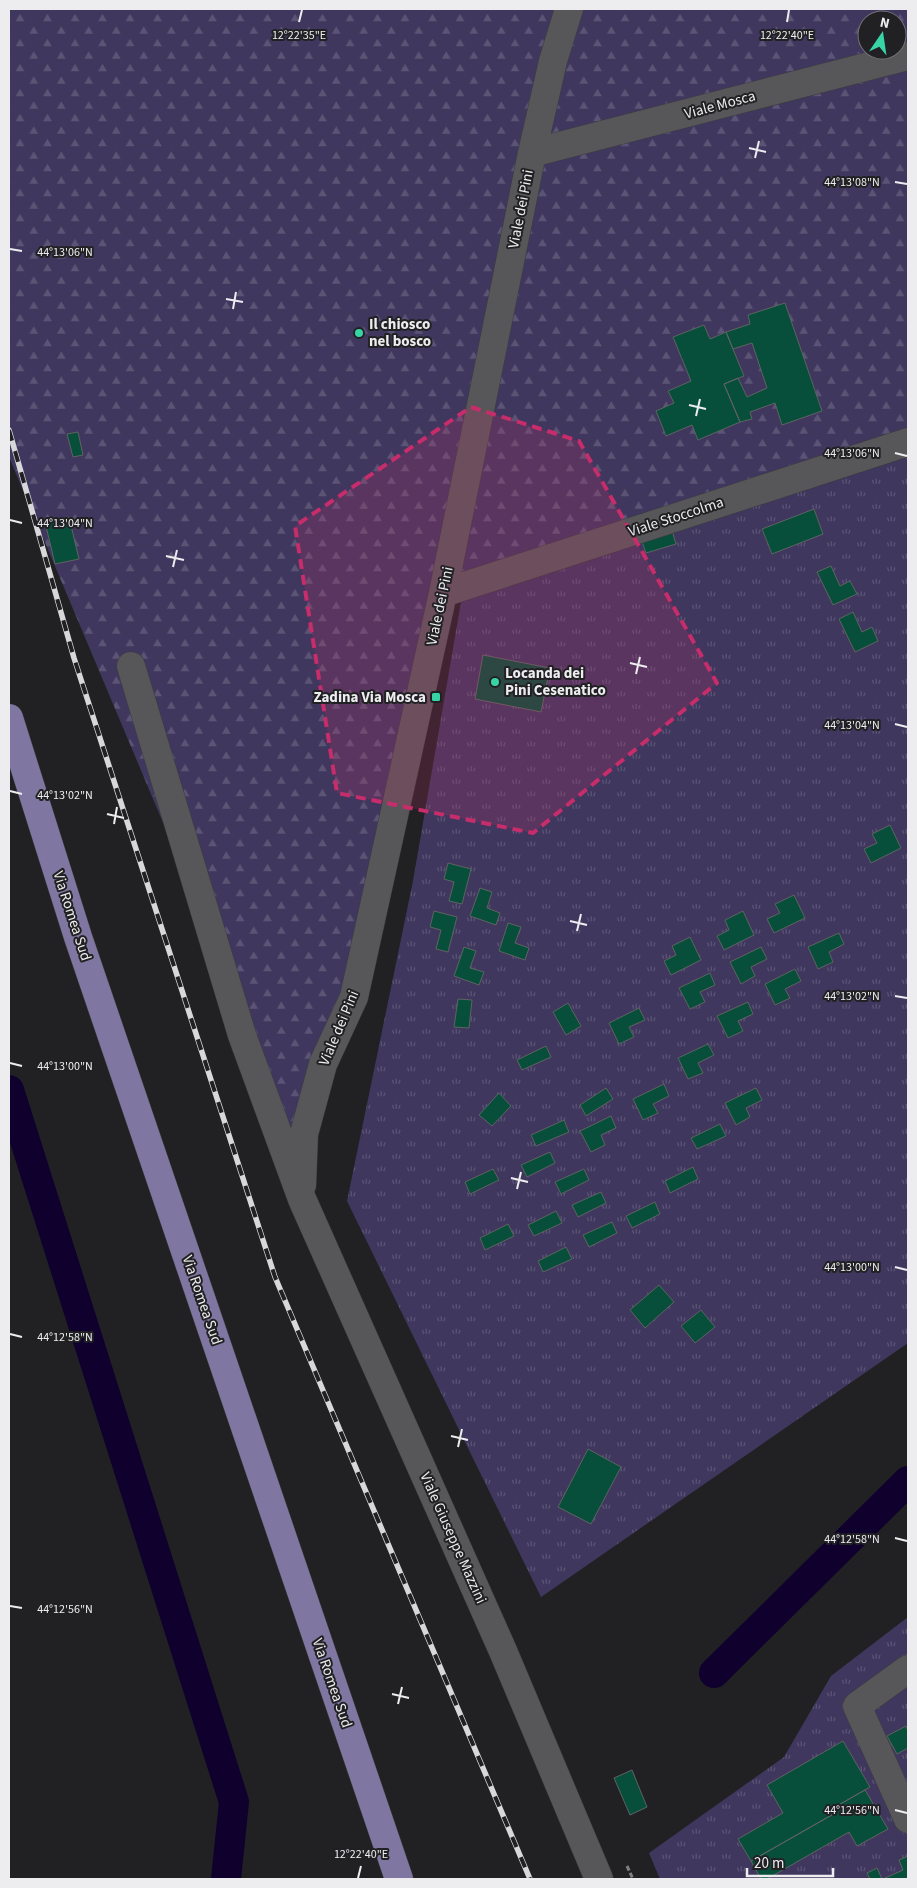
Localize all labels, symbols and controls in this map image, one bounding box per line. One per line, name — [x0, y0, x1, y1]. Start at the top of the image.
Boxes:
north arrow — [857, 10, 907, 60]
text: N — [878, 13, 891, 34]
text: 12°22'35"E — [272, 27, 326, 44]
text: 12°22'40"E — [760, 27, 814, 44]
street label: Viale Mosca — [682, 85, 758, 125]
street label: Viale dei Pini — [503, 168, 539, 250]
text: 44°13'08"N — [824, 174, 880, 191]
text: 44°13'06"N — [37, 244, 93, 261]
place label: Il chiosco nel bosco — [369, 314, 431, 352]
marker: Il chiosco nel bosco — [353, 327, 365, 339]
text: 44°13'06"N — [824, 445, 880, 462]
street label: Viale Stoccolma — [626, 492, 726, 542]
text: 44°13'04"N — [37, 515, 93, 532]
street label: Viale dei Pini — [421, 565, 459, 647]
place label: Locanda dei Pini Cesenatico — [505, 663, 606, 701]
marker: Locanda dei Pini Cesenatico — [489, 676, 501, 688]
place label: Zadina Via Mosca — [313, 687, 426, 708]
marker: Zadina Via Mosca — [430, 691, 442, 703]
text: 44°13'04"N — [824, 717, 880, 734]
text: 44°13'02"N — [37, 787, 93, 804]
street label: Via Romea Sud — [48, 868, 96, 964]
street label: Viale dei Pini — [314, 987, 364, 1069]
text: 44°13'02"N — [824, 988, 880, 1005]
text: 44°13'00"N — [37, 1058, 93, 1075]
street label: Via Romea Sud — [177, 1253, 227, 1347]
text: 44°13'00"N — [824, 1259, 880, 1276]
text: 44°12'58"N — [37, 1329, 93, 1346]
street label: Viale Giuseppe Mazzini — [415, 1469, 491, 1607]
text: 44°12'58"N — [824, 1531, 880, 1548]
text: 44°12'56"N — [37, 1601, 93, 1618]
street label: Via Romea Sud — [307, 1636, 357, 1730]
text: 44°12'56"N — [824, 1802, 880, 1819]
text: 12°22'40"E — [334, 1846, 388, 1863]
scale bar — [747, 1846, 833, 1878]
text: 20 m — [754, 1853, 784, 1874]

